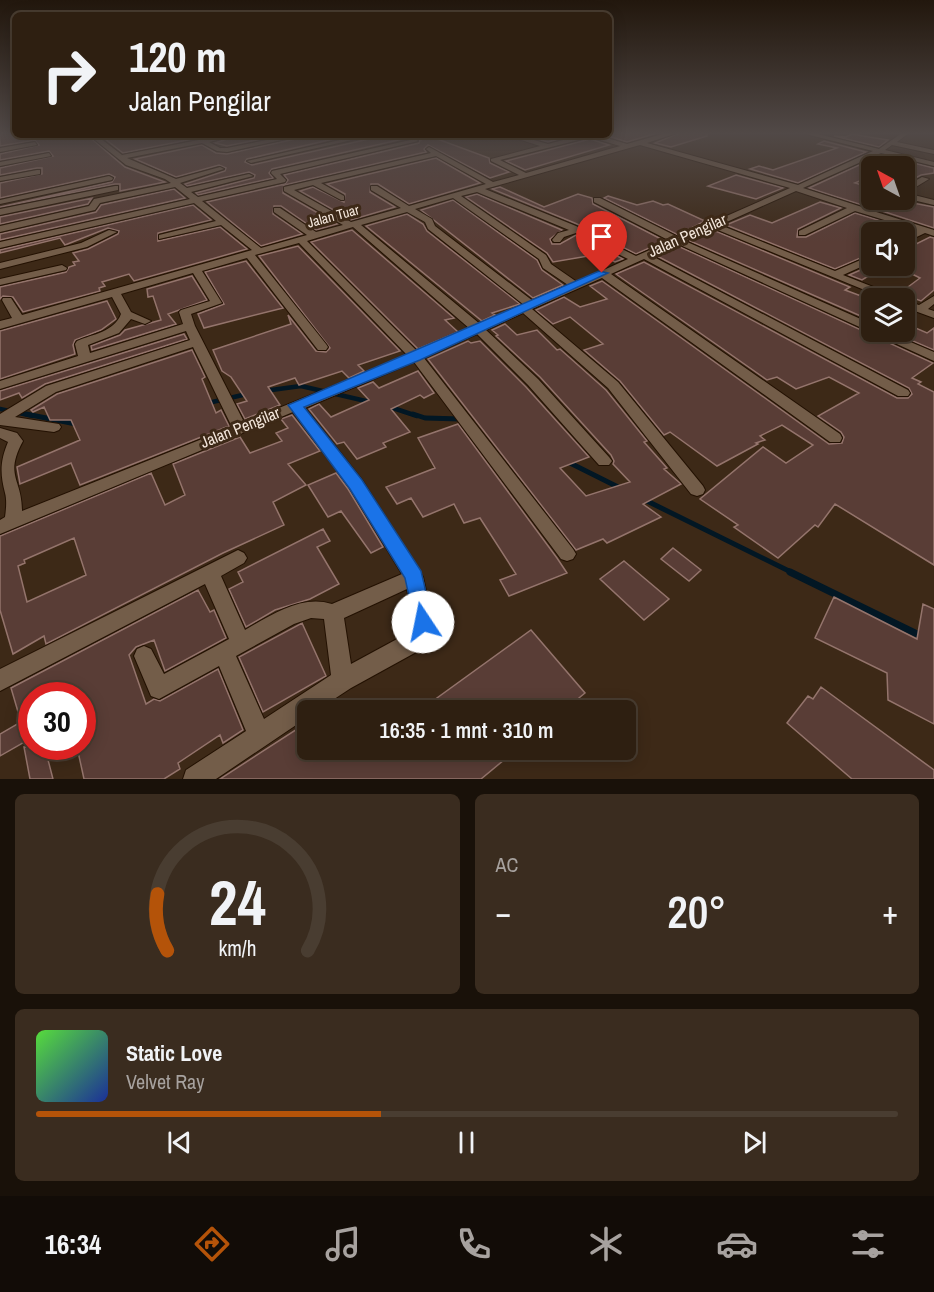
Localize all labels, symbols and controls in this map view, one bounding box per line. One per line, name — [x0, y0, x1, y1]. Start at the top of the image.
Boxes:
text: 120 m — [129, 29, 227, 85]
icon: right — [30, 36, 108, 114]
text: Jalan Pengilar — [129, 83, 271, 119]
north arrow — [861, 156, 915, 210]
map controls — [861, 156, 915, 342]
street label: Jalan Tuar — [305, 200, 361, 232]
street label: Jalan Pengilar — [644, 208, 730, 262]
pin — [576, 211, 627, 273]
icon: arrive — [585, 220, 618, 253]
button: sound — [861, 222, 915, 276]
button: layers — [861, 288, 915, 342]
street label: Jalan Pengilar — [197, 401, 284, 453]
position arrow — [391, 590, 455, 654]
speed limit sign: 30 — [18, 682, 96, 760]
text: 16:35 · 1 mnt · 310 m — [380, 715, 553, 745]
text: AC — [496, 851, 518, 878]
text: 24 — [209, 860, 266, 944]
text: 20° — [667, 881, 726, 942]
text: − — [496, 890, 511, 934]
text: + — [882, 890, 898, 934]
text: km/h — [218, 934, 256, 963]
text: Static Love — [126, 1038, 222, 1068]
text: Velvet Ray — [126, 1068, 204, 1095]
icon: previous — [163, 1126, 196, 1159]
icon: pause — [450, 1126, 483, 1159]
icon: next — [738, 1126, 771, 1159]
icon: directions — [191, 1223, 233, 1265]
icon: music — [322, 1223, 364, 1265]
icon: phone — [453, 1223, 495, 1265]
icon: climate — [585, 1223, 627, 1265]
icon: car — [716, 1223, 758, 1265]
icon: filters — [847, 1223, 889, 1265]
text: 16:34 — [45, 1226, 101, 1262]

